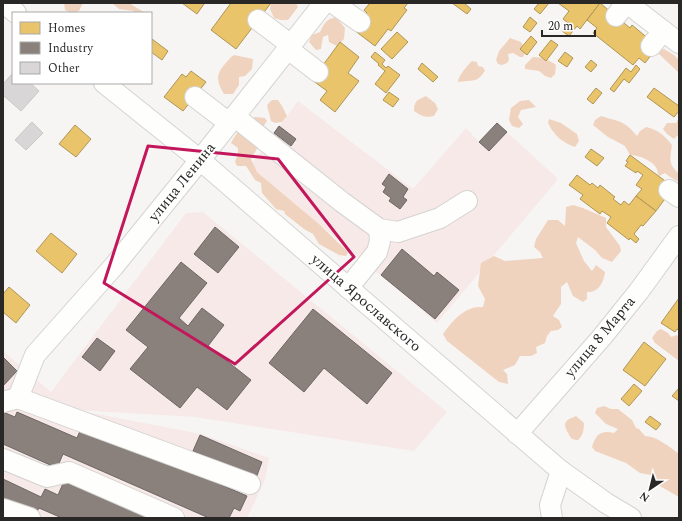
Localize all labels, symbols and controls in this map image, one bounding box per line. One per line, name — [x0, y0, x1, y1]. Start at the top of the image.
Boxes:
legend — [12, 12, 152, 84]
scale bar — [542, 12, 595, 38]
text: 20 m — [548, 17, 573, 36]
text: Homes — [48, 19, 86, 38]
text: Industry — [48, 39, 94, 58]
text: Other — [48, 59, 80, 78]
street label: улица Ленина — [142, 137, 222, 227]
street label: улица Ярославского — [305, 248, 426, 358]
street label: улица 8 Марта — [558, 291, 641, 384]
north arrow — [630, 469, 670, 509]
text: N — [636, 487, 653, 506]

